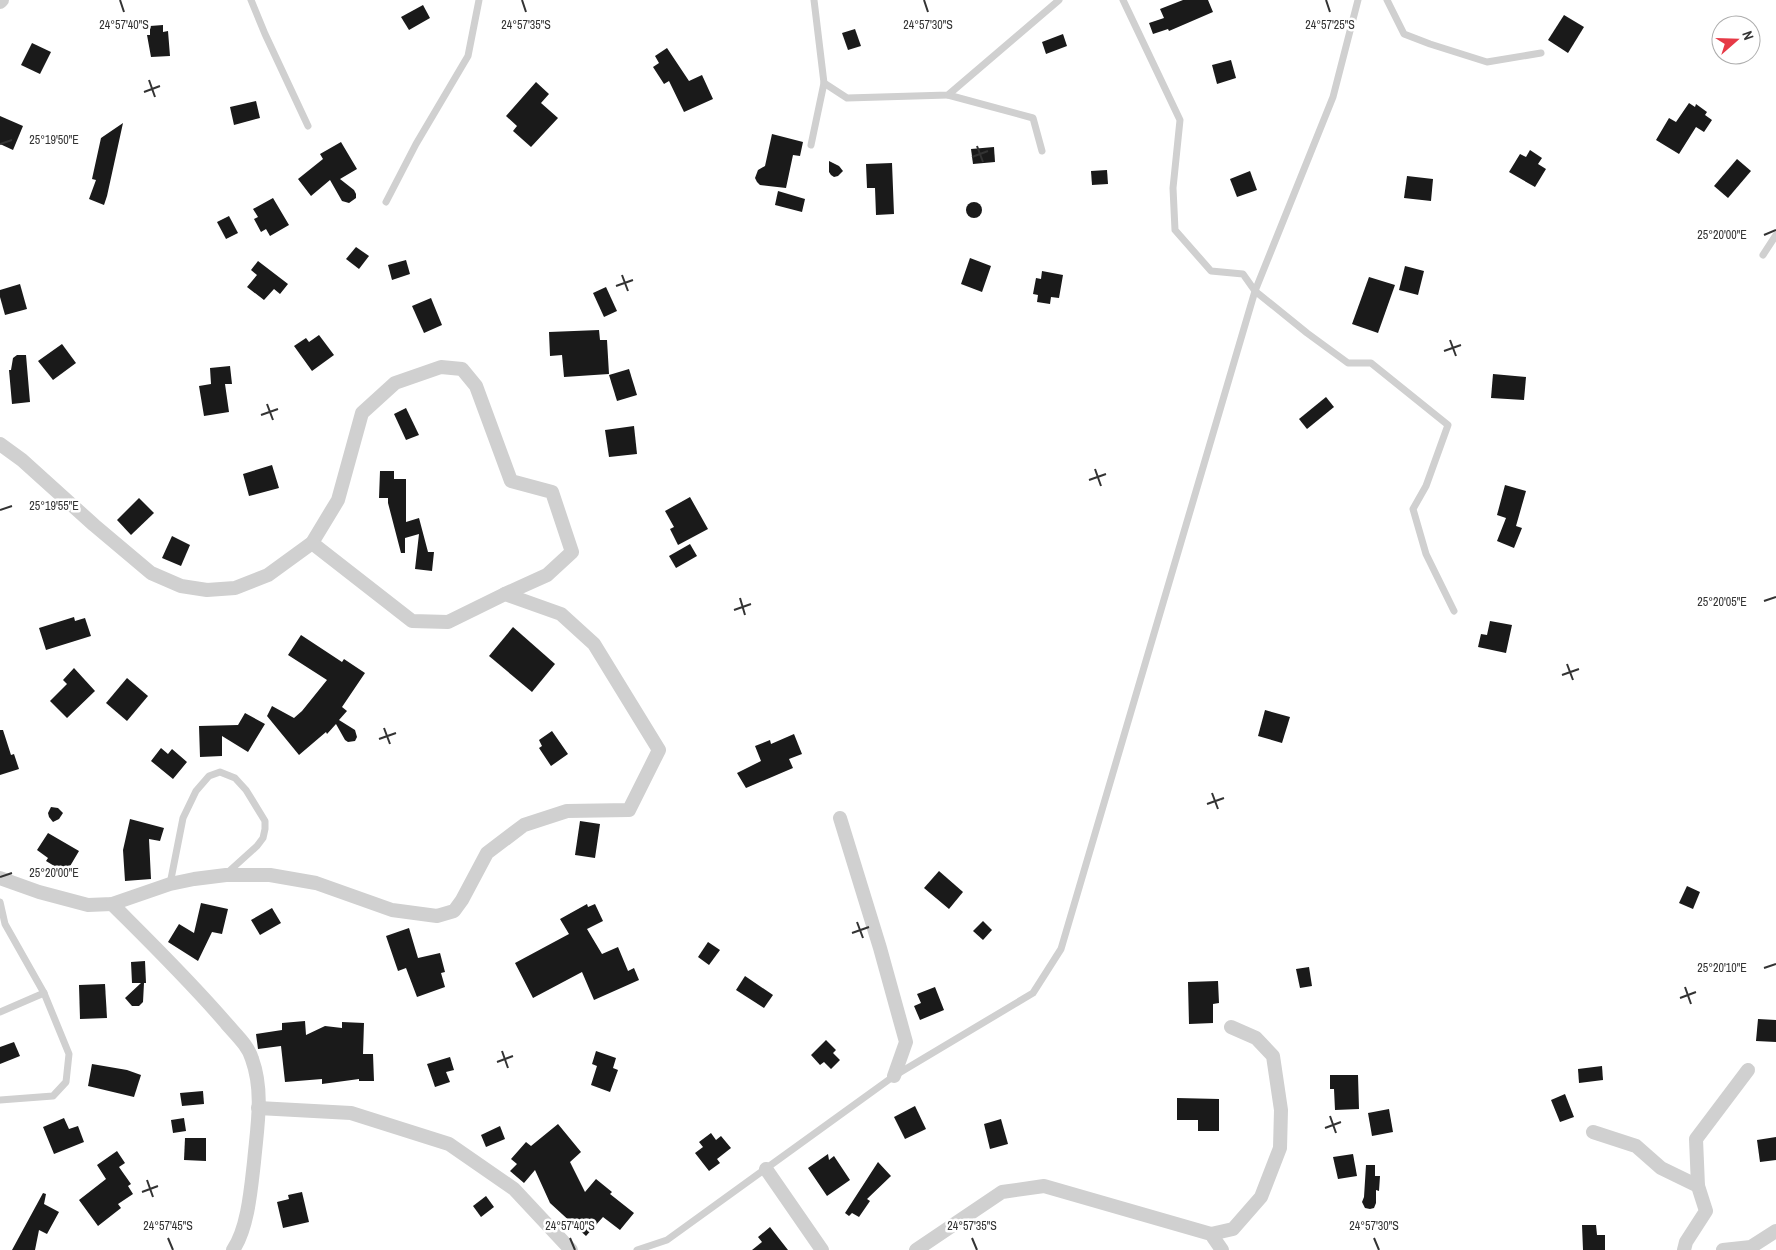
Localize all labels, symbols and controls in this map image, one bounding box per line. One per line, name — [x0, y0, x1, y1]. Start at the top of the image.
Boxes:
north arrow — [1711, 15, 1761, 65]
text: 24°57'40"S — [99, 17, 149, 33]
text: 24°57'35"S — [501, 17, 551, 33]
text: 24°57'30"S — [903, 17, 953, 33]
text: 24°57'25"S — [1305, 17, 1355, 33]
text: N — [1738, 29, 1758, 43]
text: 25°19'50"E — [29, 132, 79, 148]
text: 25°20'00"E — [1697, 227, 1747, 243]
text: 25°19'55"E — [29, 498, 79, 514]
text: 25°20'05"E — [1697, 594, 1747, 610]
text: 25°20'00"E — [29, 865, 79, 881]
text: 25°20'10"E — [1697, 960, 1747, 976]
text: 24°57'45"S — [143, 1218, 193, 1234]
text: 24°57'40"S — [545, 1218, 595, 1234]
text: 24°57'35"S — [947, 1218, 997, 1234]
text: 24°57'30"S — [1349, 1218, 1399, 1234]

